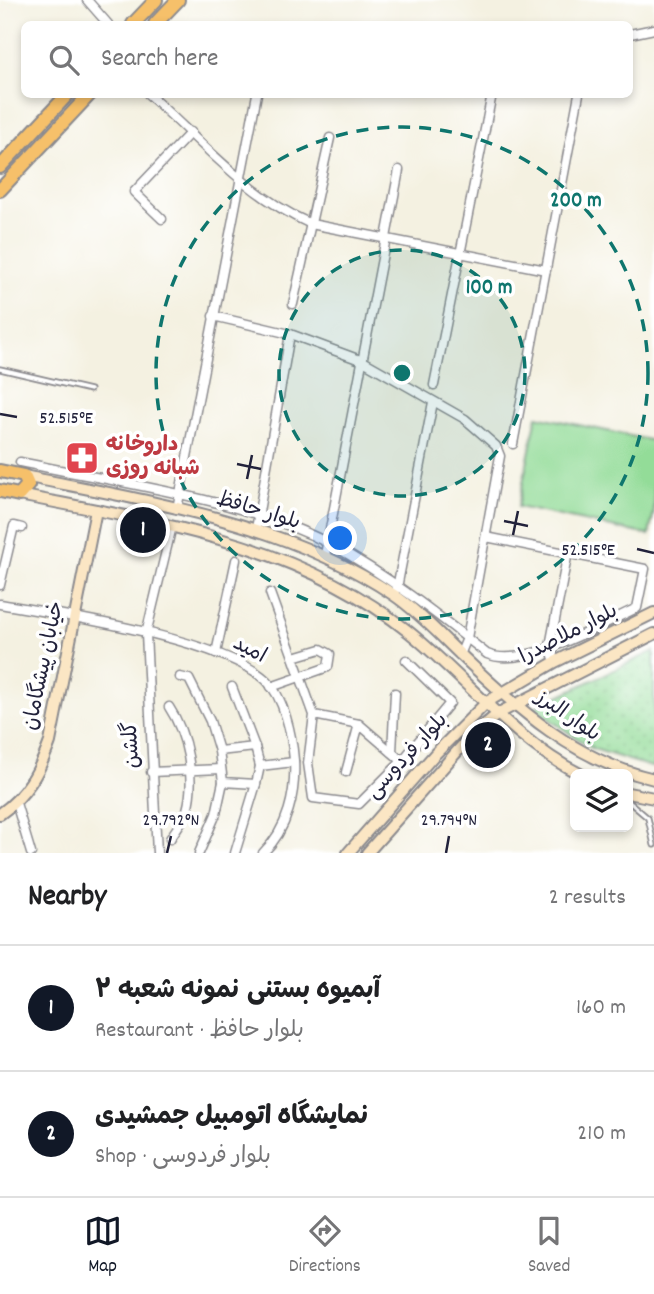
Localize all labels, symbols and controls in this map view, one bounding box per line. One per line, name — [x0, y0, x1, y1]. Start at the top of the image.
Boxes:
search box — [21, 21, 633, 98]
icon: search — [45, 41, 83, 79]
text: Search here — [101, 41, 219, 78]
text: 200 m — [550, 187, 602, 217]
text: 100 m — [466, 274, 512, 304]
centre of rings — [390, 361, 414, 385]
text: 52.515°E — [39, 407, 93, 432]
place label: داروخانه شبانه روزی — [106, 431, 200, 485]
pharmacy icon: داروخانه شبانه روزی — [63, 439, 101, 477]
street label: بلوار حافظ — [212, 485, 304, 539]
pin: 1 — [120, 504, 166, 556]
your location — [323, 521, 357, 555]
text: 52.515°E — [561, 539, 615, 564]
street label: بلوار ملاصدرا — [514, 597, 624, 673]
street label: خیابان پیشگامان — [17, 599, 73, 733]
street label: امید — [227, 630, 271, 672]
street label: بلوار البرز — [527, 683, 606, 750]
street label: بلوار فردوسی — [360, 707, 456, 807]
pin: 2 — [465, 719, 511, 771]
street label: گلشن — [117, 721, 149, 769]
map controls — [570, 769, 633, 832]
button: layers — [570, 769, 633, 832]
text: 29.792°N — [143, 809, 199, 834]
text: 29.794°N — [421, 809, 477, 834]
text: Nearby — [28, 877, 106, 920]
text: 2 results — [549, 882, 626, 915]
text: آبمیوه بستنی نمونه شعبه ۲ — [95, 973, 380, 1010]
text: 1 — [48, 992, 54, 1025]
text: 160 m — [576, 992, 626, 1025]
text: Restaurant · بلوار حافظ — [95, 1015, 304, 1048]
text: نمایشگاه اتومبیل جمشیدی — [95, 1099, 368, 1136]
text: 2 — [46, 1118, 56, 1151]
text: 210 m — [577, 1118, 626, 1151]
text: Shop · بلوار فردوسی — [95, 1141, 271, 1174]
tab: Map — [84, 1212, 122, 1281]
tab: Directions — [289, 1212, 361, 1281]
tab: Saved — [528, 1212, 570, 1281]

